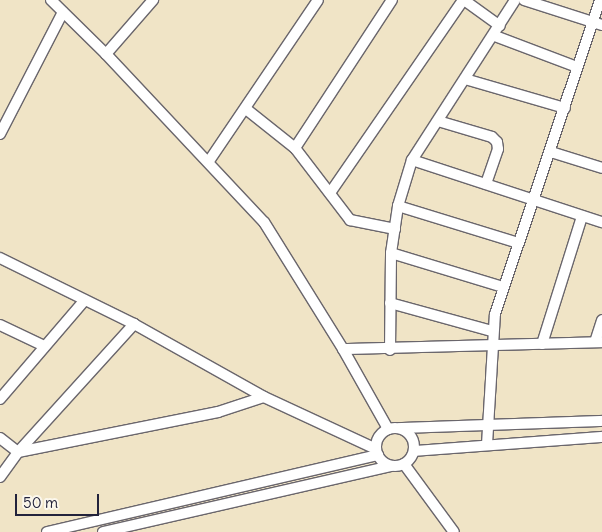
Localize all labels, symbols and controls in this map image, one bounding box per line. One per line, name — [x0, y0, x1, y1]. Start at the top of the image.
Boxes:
scale bar — [18, 484, 101, 516]
text: 50 m — [23, 493, 58, 512]

